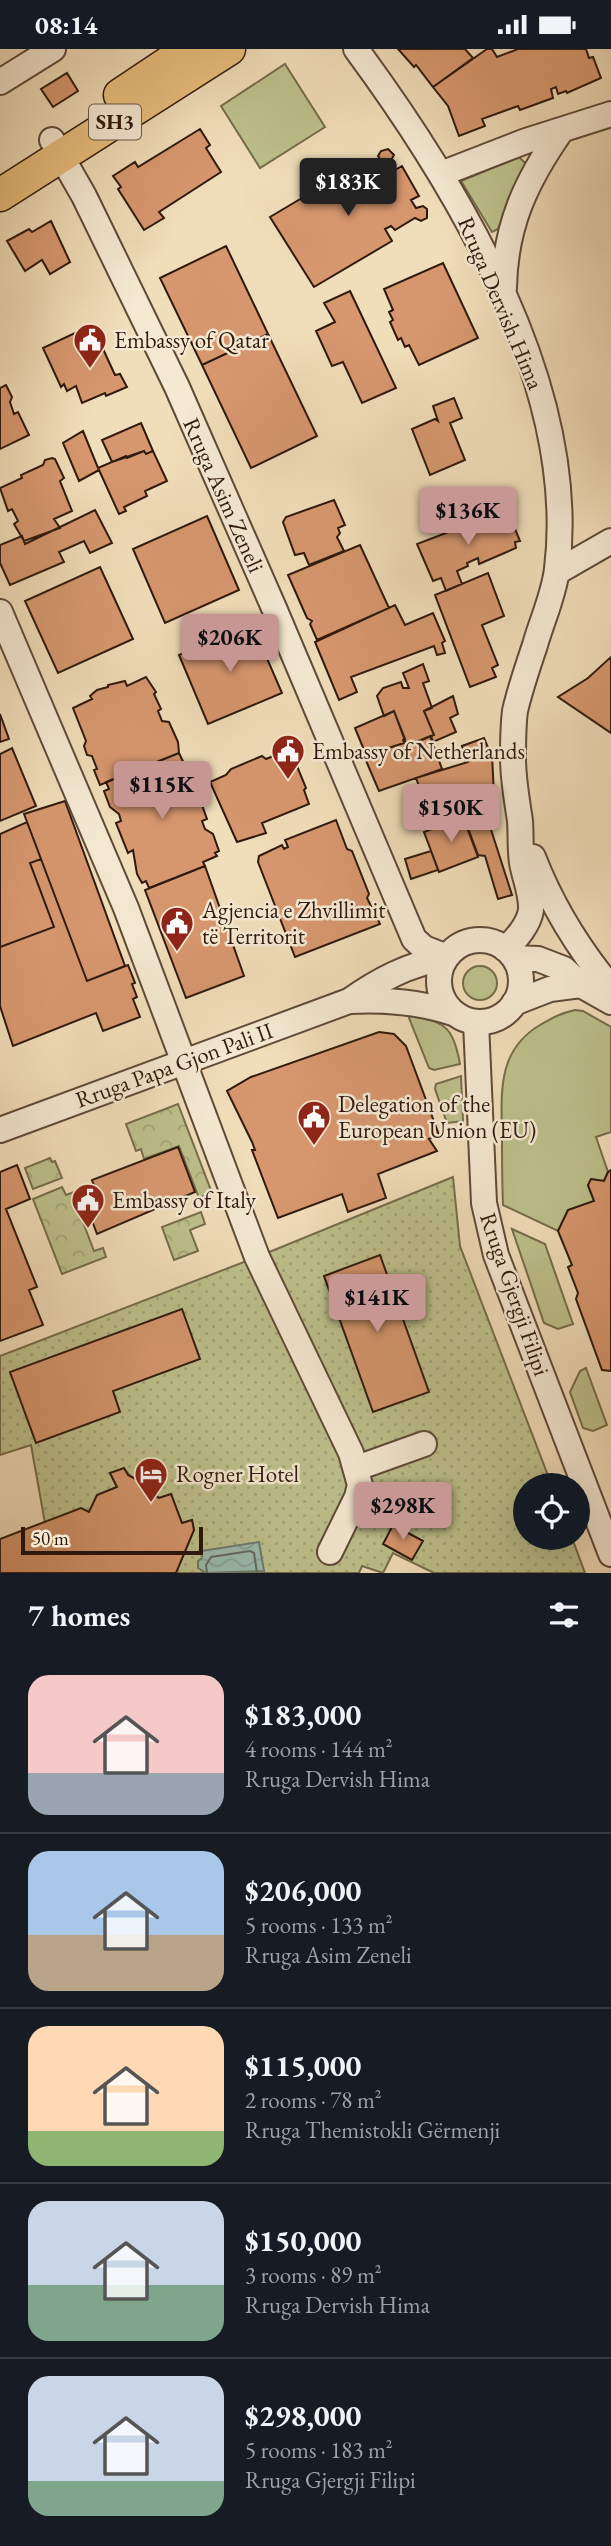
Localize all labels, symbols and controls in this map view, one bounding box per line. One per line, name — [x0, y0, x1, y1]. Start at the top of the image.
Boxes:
text: 08:14 — [35, 8, 97, 42]
road number: SH3 — [89, 105, 141, 139]
pin: $183K — [299, 159, 397, 218]
text: $183K — [316, 166, 380, 196]
street label: Rruga Dervish Hima — [451, 212, 551, 395]
public building icon: Embassy of Qatar — [71, 321, 109, 370]
place label: Embassy of Qatar — [114, 325, 269, 355]
street label: Rruga Asim Zeneli — [176, 413, 272, 578]
pin: $136K — [419, 487, 517, 547]
text: $136K — [436, 495, 500, 525]
pin: $206K — [181, 615, 279, 674]
text: $206K — [198, 622, 262, 652]
public building icon: Embassy of Netherlands — [269, 732, 307, 781]
place label: Embassy of Netherlands — [312, 736, 525, 766]
pin: $115K — [113, 761, 211, 821]
text: $115K — [130, 769, 194, 799]
pin: $150K — [402, 785, 500, 844]
text: $150K — [419, 792, 483, 822]
place label: Agjencia e Zhvillimit të Territorit — [201, 895, 386, 951]
public building icon: Agjencia e Zhvillimit të Territorit — [158, 904, 196, 953]
street label: Rruga Papa Gjon Pali II — [71, 1015, 277, 1115]
place label: Delegation of the European Union (EU) — [338, 1089, 536, 1145]
public building icon: Delegation of the European Union (EU) — [295, 1098, 333, 1147]
public building icon: Embassy of Italy — [69, 1181, 107, 1230]
place label: Embassy of Italy — [112, 1185, 257, 1215]
street label: Rruga Gjergji Filipi — [473, 1208, 557, 1380]
pin: $141K — [328, 1275, 426, 1334]
text: $141K — [345, 1282, 409, 1312]
hotel icon: Rogner Hotel — [132, 1455, 170, 1504]
place label: Rogner Hotel — [176, 1459, 299, 1489]
map controls — [513, 1473, 590, 1550]
button: locate — [513, 1473, 590, 1550]
pin: $298K — [354, 1483, 452, 1542]
text: $298K — [371, 1490, 435, 1520]
scale bar — [21, 1524, 203, 1556]
text: 50 m — [32, 1526, 69, 1551]
text: 7 homes — [28, 1596, 130, 1635]
icon: filters — [545, 1596, 583, 1634]
text: $183,000 — [245, 1695, 361, 1734]
icon: home — [84, 1703, 168, 1787]
text: 4 rooms · 144 m² — [245, 1734, 393, 1764]
text: Rruga Dervish Hima — [245, 1764, 430, 1794]
text: $206,000 — [245, 1871, 361, 1910]
icon: home — [84, 1879, 168, 1963]
text: 5 rooms · 133 m² — [245, 1910, 393, 1940]
text: Rruga Asim Zeneli — [245, 1940, 412, 1970]
text: $115,000 — [245, 2046, 361, 2085]
icon: home — [84, 2054, 168, 2138]
text: 2 rooms · 78 m² — [245, 2085, 382, 2115]
text: Rruga Themistokli Gërmenji — [245, 2115, 500, 2145]
text: $150,000 — [245, 2221, 361, 2260]
icon: home — [84, 2229, 168, 2313]
text: 3 rooms · 89 m² — [245, 2260, 382, 2290]
text: Rruga Dervish Hima — [245, 2290, 430, 2320]
text: $298,000 — [245, 2396, 361, 2435]
icon: home — [84, 2404, 168, 2488]
text: 5 rooms · 183 m² — [245, 2435, 393, 2465]
text: Rruga Gjergji Filipi — [245, 2465, 416, 2495]

